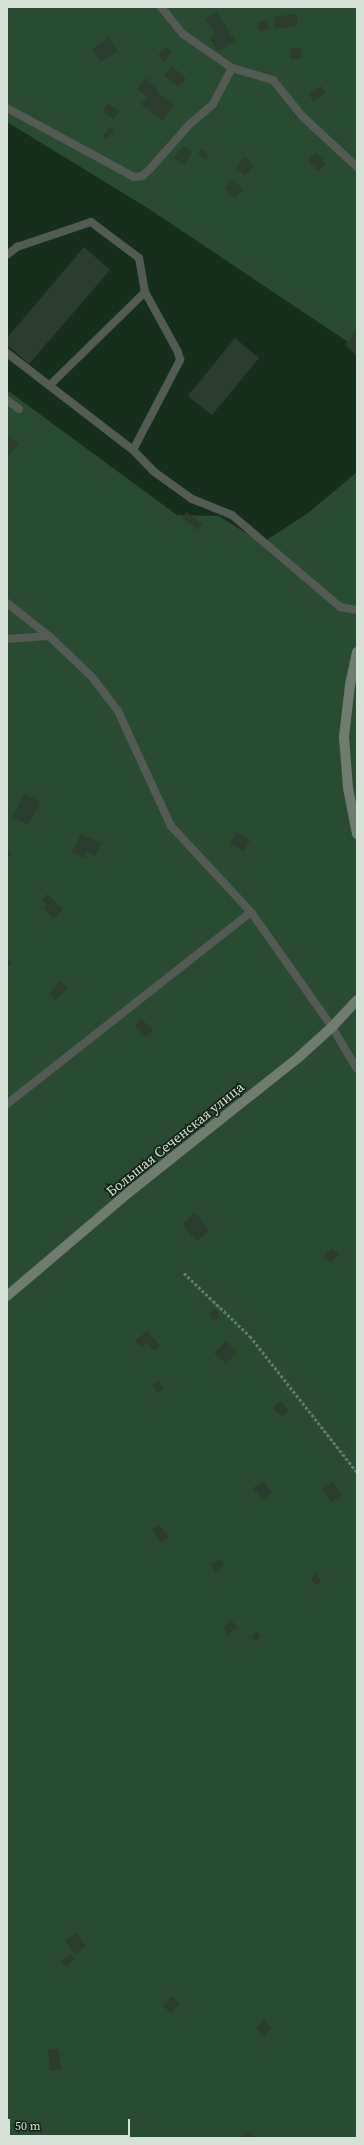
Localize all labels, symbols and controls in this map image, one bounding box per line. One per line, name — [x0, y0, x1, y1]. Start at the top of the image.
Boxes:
street label: Большая Сеченская улица — [103, 1078, 247, 1200]
scale bar — [10, 2111, 132, 2137]
text: 50 m — [15, 2118, 41, 2134]

